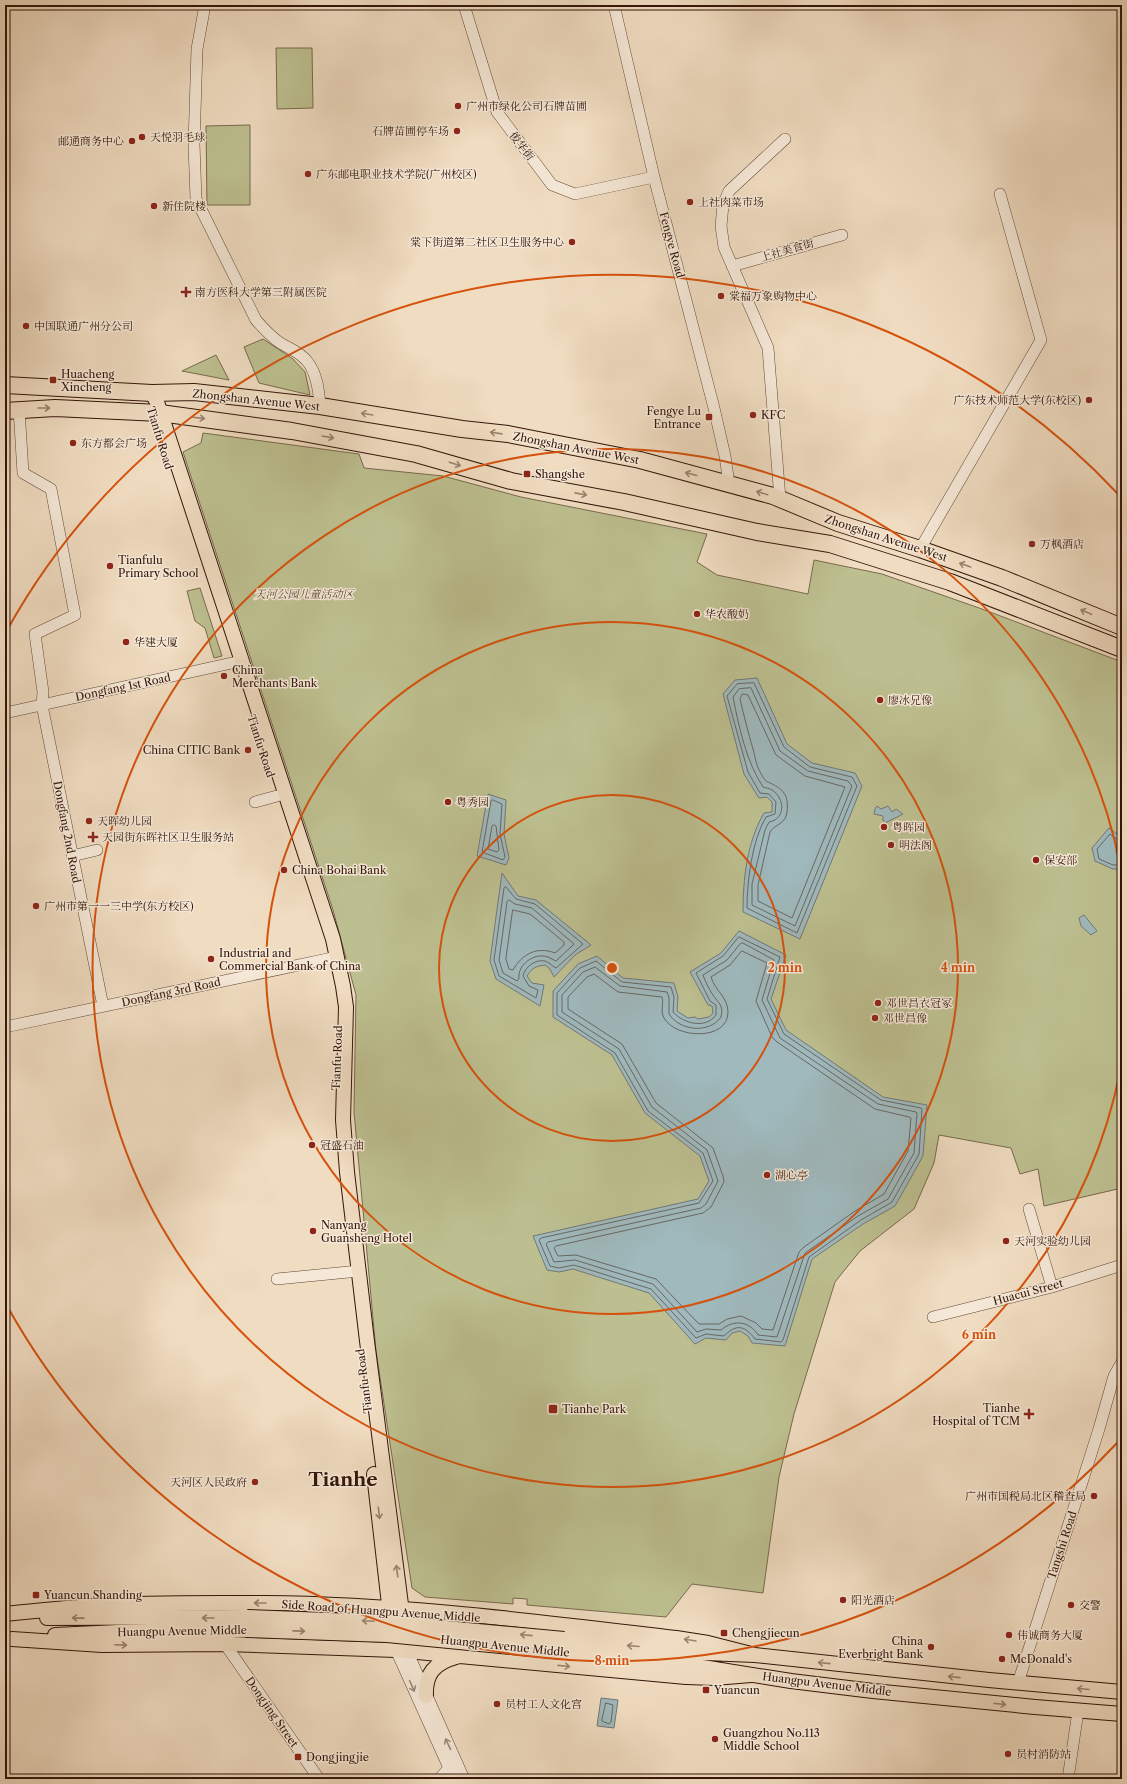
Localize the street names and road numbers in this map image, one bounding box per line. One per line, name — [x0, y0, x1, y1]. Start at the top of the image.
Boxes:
street label: 俊华街 — [506, 129, 538, 163]
street label: Fengye Road — [656, 211, 688, 280]
street label: 上社美食街 — [759, 236, 815, 264]
street label: Zhongshan Avenue West — [192, 386, 321, 414]
street label: Tianfu Road — [144, 405, 176, 471]
street label: Zhongshan Avenue West — [512, 429, 640, 467]
street label: Zhongshan Avenue West — [823, 512, 949, 564]
street label: Dongfang 1st Road — [74, 670, 172, 704]
street label: Tianfu Road — [244, 713, 278, 779]
street label: Dongfang 2nd Road — [50, 780, 84, 885]
street label: Dongfang 3rd Road — [120, 975, 222, 1009]
street label: Tianfu Road — [329, 1025, 345, 1091]
street label: Huacui Street — [991, 1276, 1065, 1308]
street label: Tianfu Road — [353, 1348, 375, 1414]
street label: Tangshi Road — [1044, 1509, 1080, 1581]
street label: Side Road of Huangpu Avenue Middle — [281, 1597, 481, 1625]
street label: Huangpu Avenue Middle — [117, 1623, 247, 1639]
street label: Huangpu Avenue Middle — [440, 1632, 570, 1660]
street label: Huangpu Avenue Middle — [762, 1669, 892, 1699]
street label: Dongjing Street — [242, 1674, 302, 1750]

